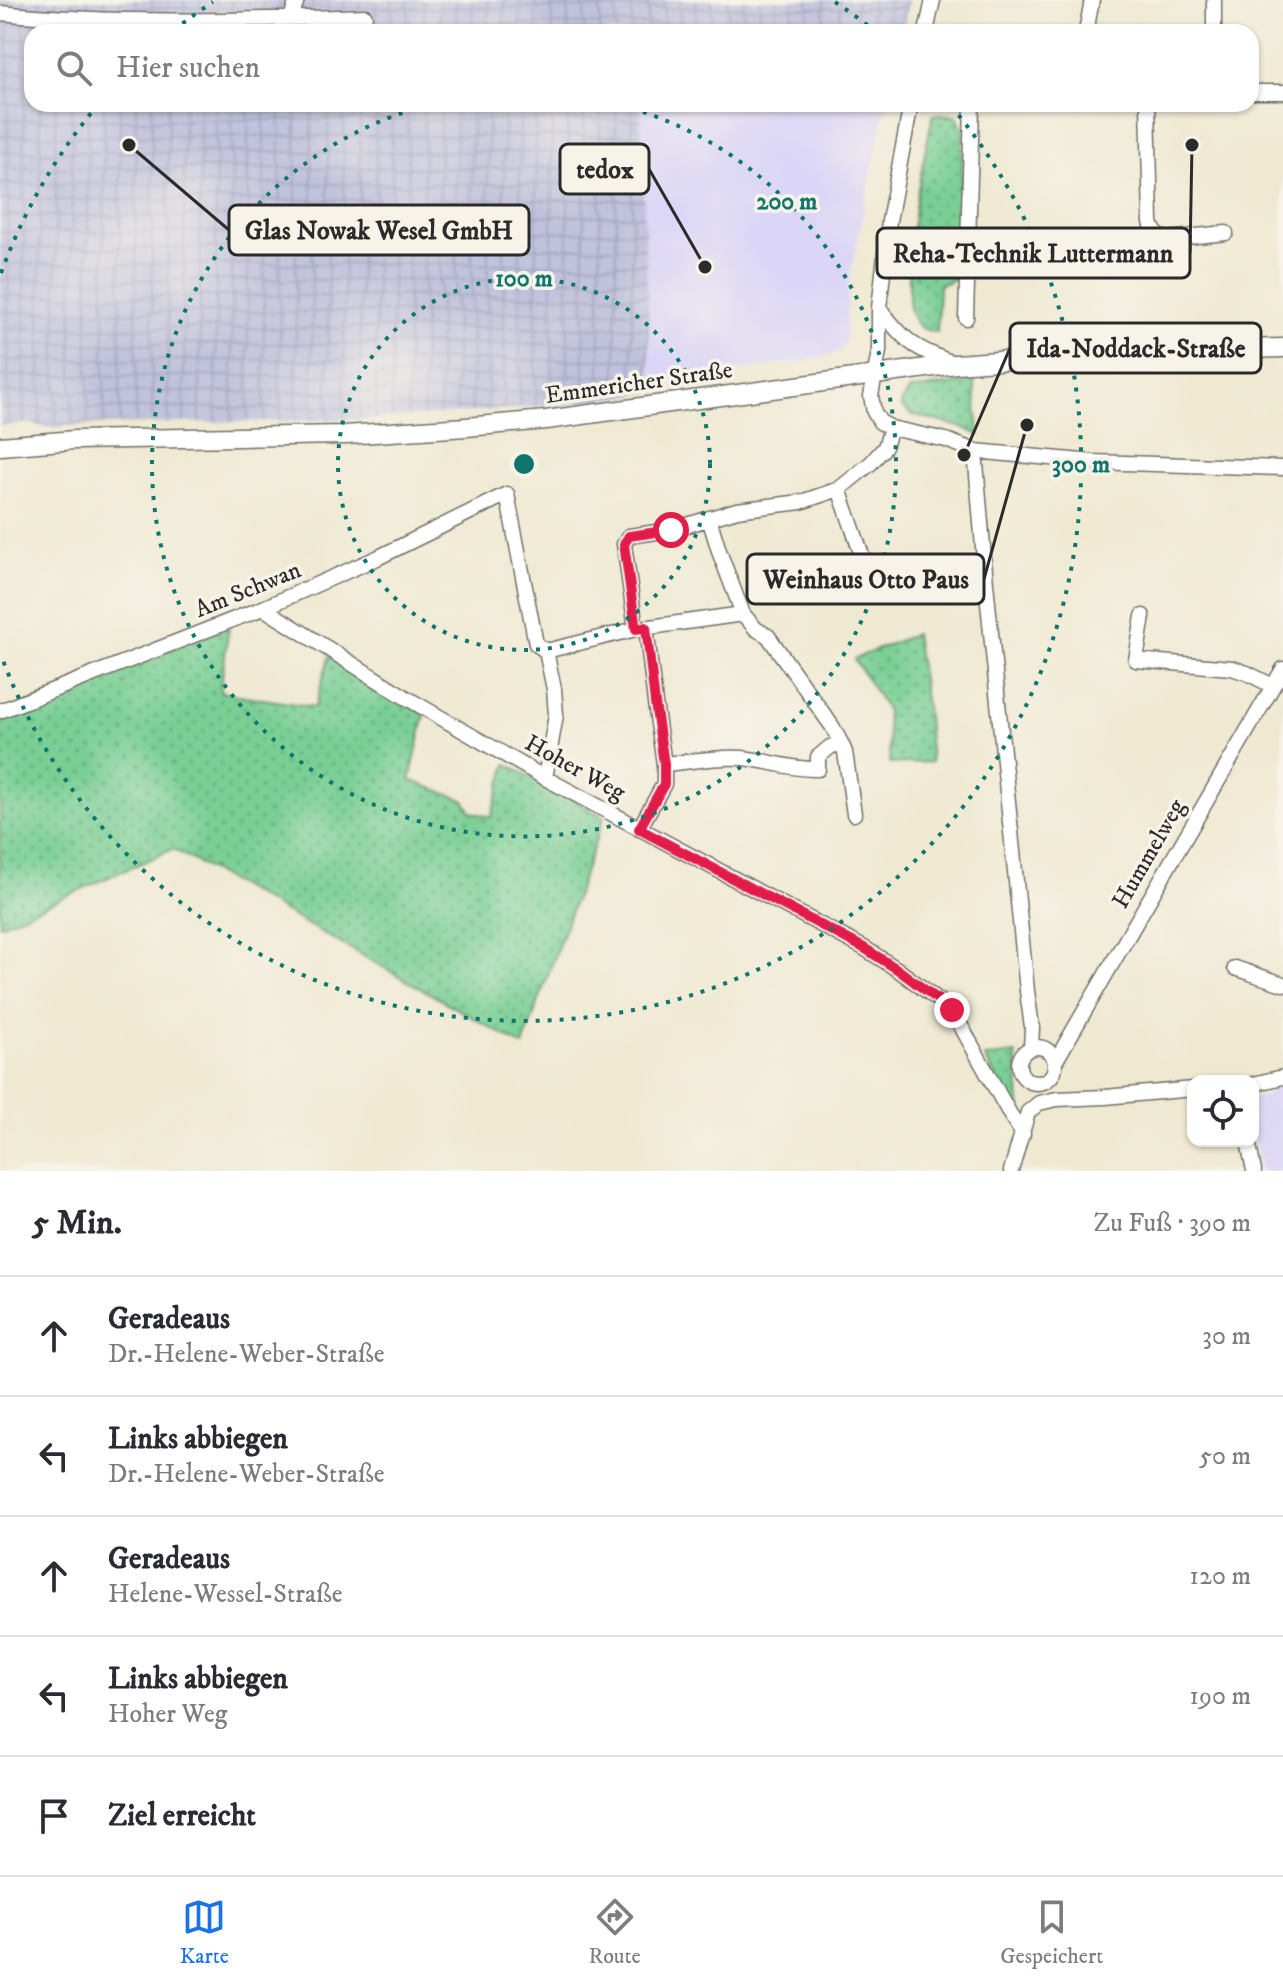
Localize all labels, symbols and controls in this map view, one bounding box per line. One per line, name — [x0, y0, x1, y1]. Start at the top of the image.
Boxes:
search box — [24, 24, 1259, 112]
icon: search — [52, 46, 96, 90]
text: Hier suchen — [116, 50, 260, 87]
callout: tedox — [560, 144, 649, 194]
text: tedox — [576, 154, 634, 187]
text: 200 m — [757, 187, 817, 217]
callout: Glas Nowak Wesel GmbH — [229, 205, 529, 255]
text: Glas Nowak Wesel GmbH — [245, 215, 513, 248]
callout: Reha-Technik Luttermann — [877, 228, 1190, 278]
text: Reha-Technik Luttermann — [893, 238, 1174, 271]
text: 100 m — [495, 264, 553, 294]
callout: Ida-Noddack-Straße — [1010, 323, 1261, 373]
text: Ida-Noddack-Straße — [1026, 333, 1246, 366]
street label: Emmericher Straße — [543, 355, 735, 411]
centre of rings — [510, 450, 538, 478]
text: 300 m — [1052, 450, 1110, 480]
route start — [653, 512, 689, 548]
callout: Weinhaus Otto Paus — [747, 554, 984, 604]
street label: Am Schwan — [191, 555, 306, 625]
text: Weinhaus Otto Paus — [762, 564, 969, 597]
street label: Hoher Weg — [519, 728, 631, 808]
street label: Hummelweg — [1106, 794, 1192, 914]
route end — [934, 992, 970, 1028]
map controls — [1187, 1075, 1259, 1147]
button: locate — [1187, 1075, 1259, 1147]
text: 5 Min. — [32, 1202, 122, 1244]
text: Zu Fuß · 390 m — [1093, 1207, 1251, 1240]
text: Geradeaus — [108, 1301, 230, 1338]
icon: ahead — [32, 1314, 76, 1358]
text: 30 m — [1202, 1320, 1251, 1353]
text: Dr.-Helene-Weber-Straße — [108, 1338, 385, 1371]
text: Links abbiegen — [108, 1421, 288, 1458]
icon: left — [32, 1434, 76, 1478]
text: 50 m — [1199, 1440, 1251, 1473]
text: Dr.-Helene-Weber-Straße — [108, 1458, 385, 1491]
text: Geradeaus — [108, 1541, 230, 1578]
icon: ahead — [32, 1554, 76, 1598]
text: 120 m — [1190, 1560, 1251, 1593]
text: Helene-Wessel-Straße — [108, 1578, 343, 1611]
text: Links abbiegen — [108, 1661, 288, 1698]
icon: left — [32, 1674, 76, 1718]
text: 190 m — [1189, 1680, 1251, 1713]
text: Hoher Weg — [108, 1698, 228, 1731]
icon: arrive — [32, 1794, 76, 1838]
text: Ziel erreicht — [108, 1798, 256, 1835]
tab: Karte — [180, 1895, 229, 1970]
tab: Route — [589, 1895, 641, 1970]
tab: Gespeichert — [1000, 1895, 1103, 1970]

